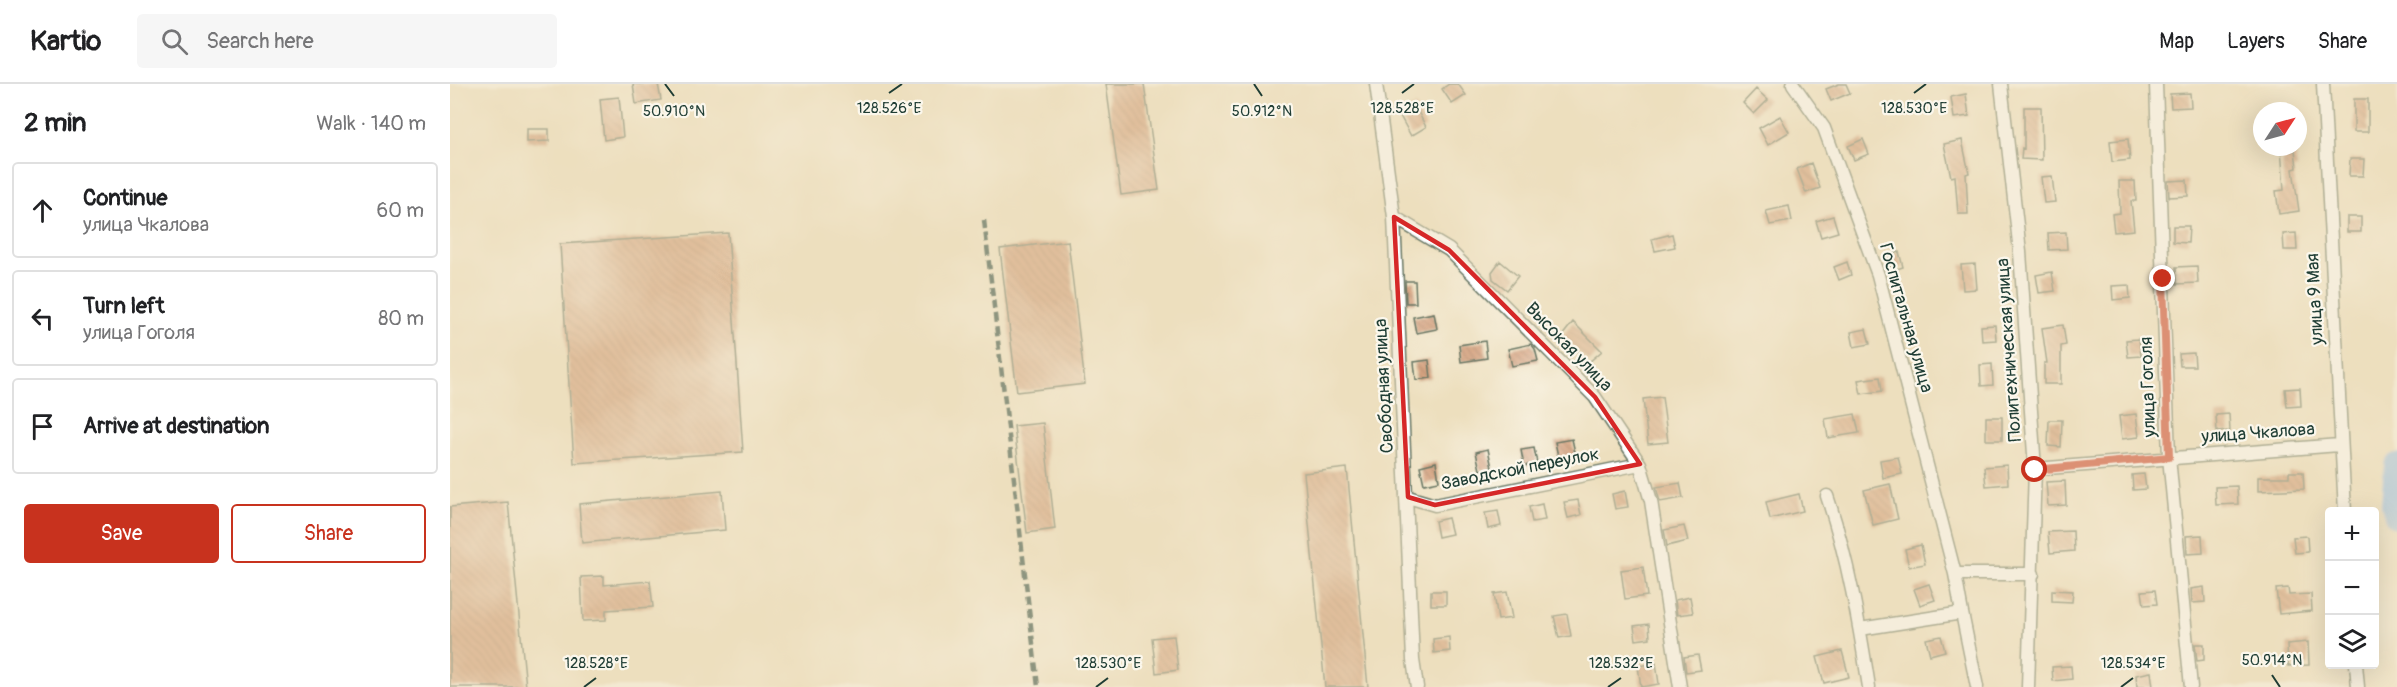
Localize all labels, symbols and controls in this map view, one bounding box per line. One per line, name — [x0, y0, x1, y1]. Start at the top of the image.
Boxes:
search box — [137, 14, 557, 68]
text: Kartio — [30, 24, 101, 59]
icon: search — [158, 25, 191, 58]
text: Search here — [206, 27, 314, 55]
text: Map — [2159, 28, 2194, 55]
text: Layers — [2227, 28, 2285, 55]
text: Share — [2318, 28, 2367, 55]
text: 128.526°E — [857, 99, 922, 118]
text: 128.528°E — [1370, 99, 1434, 118]
text: 128.530°E — [1881, 99, 1947, 118]
text: 50.910°N — [643, 102, 705, 121]
text: 50.912°N — [1232, 102, 1292, 121]
north arrow — [2253, 102, 2307, 156]
text: 2 min — [24, 107, 86, 139]
text: Walk · 140 m — [316, 111, 426, 136]
text: Continue — [83, 184, 167, 212]
icon: ahead — [26, 194, 59, 227]
text: 60 m — [377, 198, 424, 223]
text: улица Чкалова — [83, 212, 209, 237]
street label: Госпитальная улица — [1874, 241, 1938, 395]
street label: улица 9 Мая — [2301, 253, 2329, 346]
street label: Политехническая улица — [1991, 258, 2027, 442]
route end — [2149, 265, 2175, 291]
text: Turn left — [83, 292, 165, 320]
street label: Высокая улица — [1521, 297, 1617, 397]
icon: left — [26, 302, 59, 335]
text: 80 m — [378, 306, 424, 331]
street label: Свободная улица — [1369, 318, 1399, 454]
text: улица Гоголя — [83, 320, 195, 345]
street label: улица Гоголя — [2135, 336, 2161, 439]
icon: arrive — [26, 410, 59, 443]
text: Arrive at destination — [83, 412, 269, 440]
street label: улица Чкалова — [2200, 418, 2315, 449]
street label: Заводской переулок — [1439, 442, 1601, 496]
route start — [2021, 456, 2047, 482]
button: Save — [24, 504, 219, 563]
button: Share — [231, 504, 426, 563]
map controls — [2325, 507, 2379, 669]
button: + — [2325, 507, 2379, 561]
button: − — [2325, 561, 2379, 615]
button: layers — [2325, 615, 2379, 669]
text: 50.914°N — [2242, 651, 2302, 670]
text: 128.528°E — [564, 654, 628, 673]
text: 128.530°E — [1075, 654, 1141, 673]
text: 128.532°E — [1589, 654, 1653, 673]
text: 128.534°E — [2101, 654, 2166, 673]

